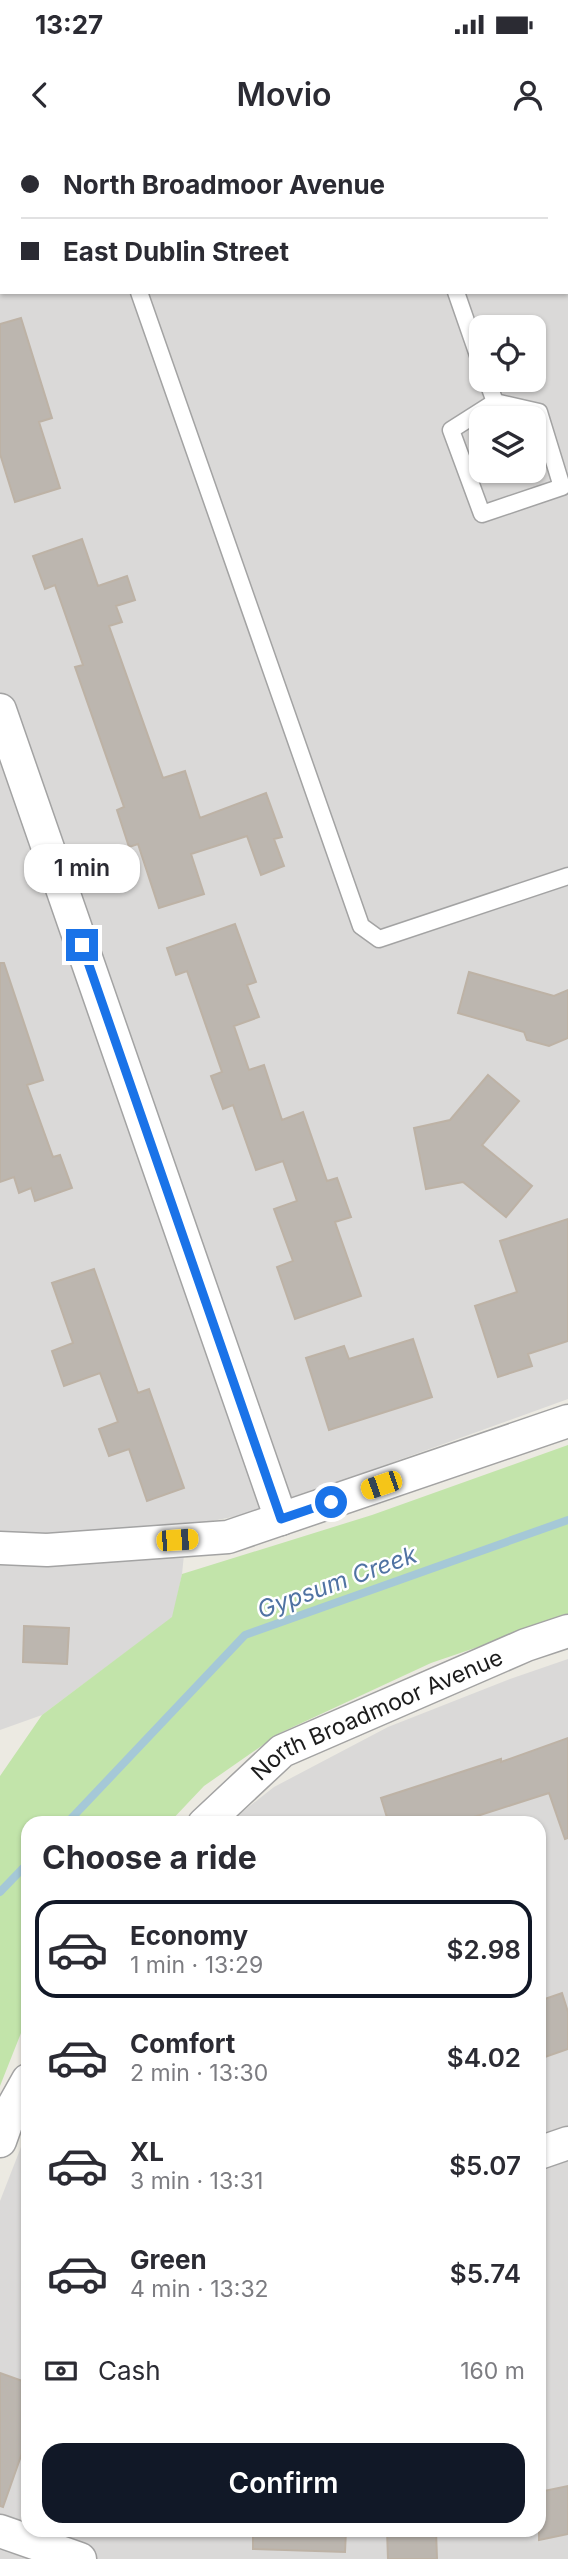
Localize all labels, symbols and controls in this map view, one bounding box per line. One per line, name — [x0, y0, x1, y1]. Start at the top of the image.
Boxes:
text: 13:27 — [35, 9, 103, 40]
text: Movio — [236, 75, 332, 114]
icon: back — [21, 76, 59, 114]
icon: person — [509, 76, 547, 114]
text: North Broadmoor Avenue — [63, 169, 385, 200]
text: East Dublin Street — [63, 236, 289, 267]
map controls — [469, 315, 546, 483]
button: locate — [469, 315, 546, 392]
button: layers — [469, 406, 546, 483]
callout: 1 min — [24, 844, 140, 892]
text: 1 min — [54, 854, 110, 882]
route end — [66, 929, 98, 961]
car — [358, 1468, 405, 1502]
route start — [315, 1486, 347, 1518]
car — [156, 1528, 199, 1552]
water label: Gypsum Creek — [253, 1539, 422, 1624]
street label: North Broadmoor Avenue — [246, 1643, 507, 1786]
text: Choose a ride — [42, 1838, 257, 1877]
icon: car — [46, 1918, 109, 1981]
text: Economy — [130, 1920, 248, 1951]
text: $2.98 — [447, 1934, 521, 1965]
text: 1 min · 13:29 — [130, 1951, 263, 1979]
icon: car — [46, 2026, 109, 2089]
text: Comfort — [130, 2028, 235, 2059]
text: $4.02 — [447, 2042, 521, 2073]
text: 2 min · 13:30 — [130, 2059, 268, 2087]
icon: car — [46, 2134, 109, 2197]
text: XL — [130, 2136, 164, 2167]
text: $5.07 — [449, 2150, 521, 2181]
text: 3 min · 13:31 — [130, 2167, 263, 2195]
icon: car — [46, 2242, 109, 2305]
text: Green — [130, 2244, 207, 2275]
text: $5.74 — [450, 2258, 521, 2289]
text: 4 min · 13:32 — [130, 2275, 269, 2303]
icon: cash — [42, 2352, 80, 2390]
text: Cash — [98, 2355, 161, 2386]
text: 160 m — [460, 2357, 525, 2385]
button: Confirm — [42, 2443, 525, 2523]

